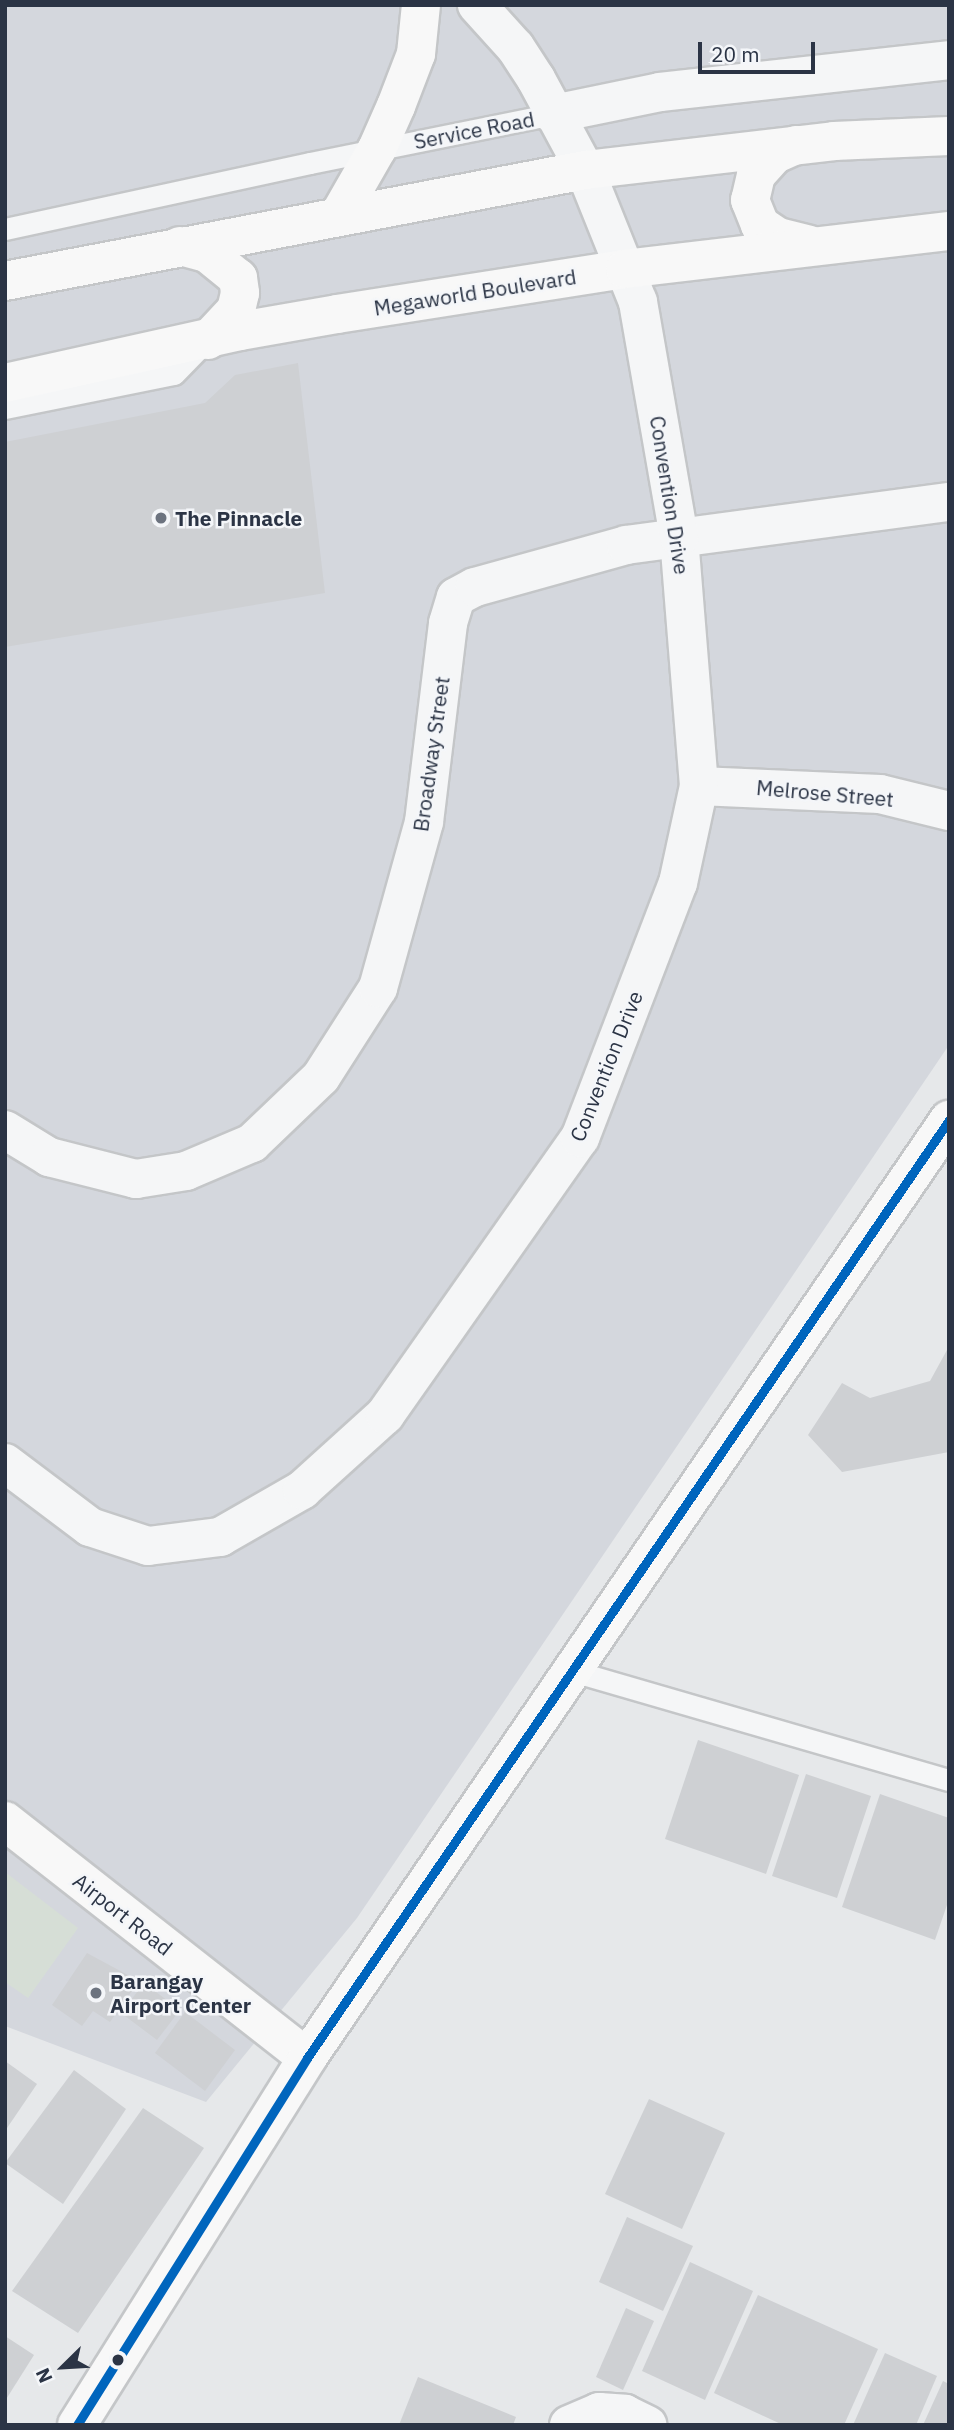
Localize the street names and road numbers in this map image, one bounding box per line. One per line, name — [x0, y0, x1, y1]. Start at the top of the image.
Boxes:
street label: Service Road — [412, 106, 536, 154]
street label: Megaworld Boulevard — [372, 264, 578, 320]
street label: Convention Drive — [645, 414, 695, 576]
street label: Broadway Street — [408, 675, 454, 833]
street label: Melrose Street — [755, 774, 895, 812]
street label: Convention Drive — [564, 987, 648, 1145]
street label: Airport Road — [68, 1868, 178, 1960]

